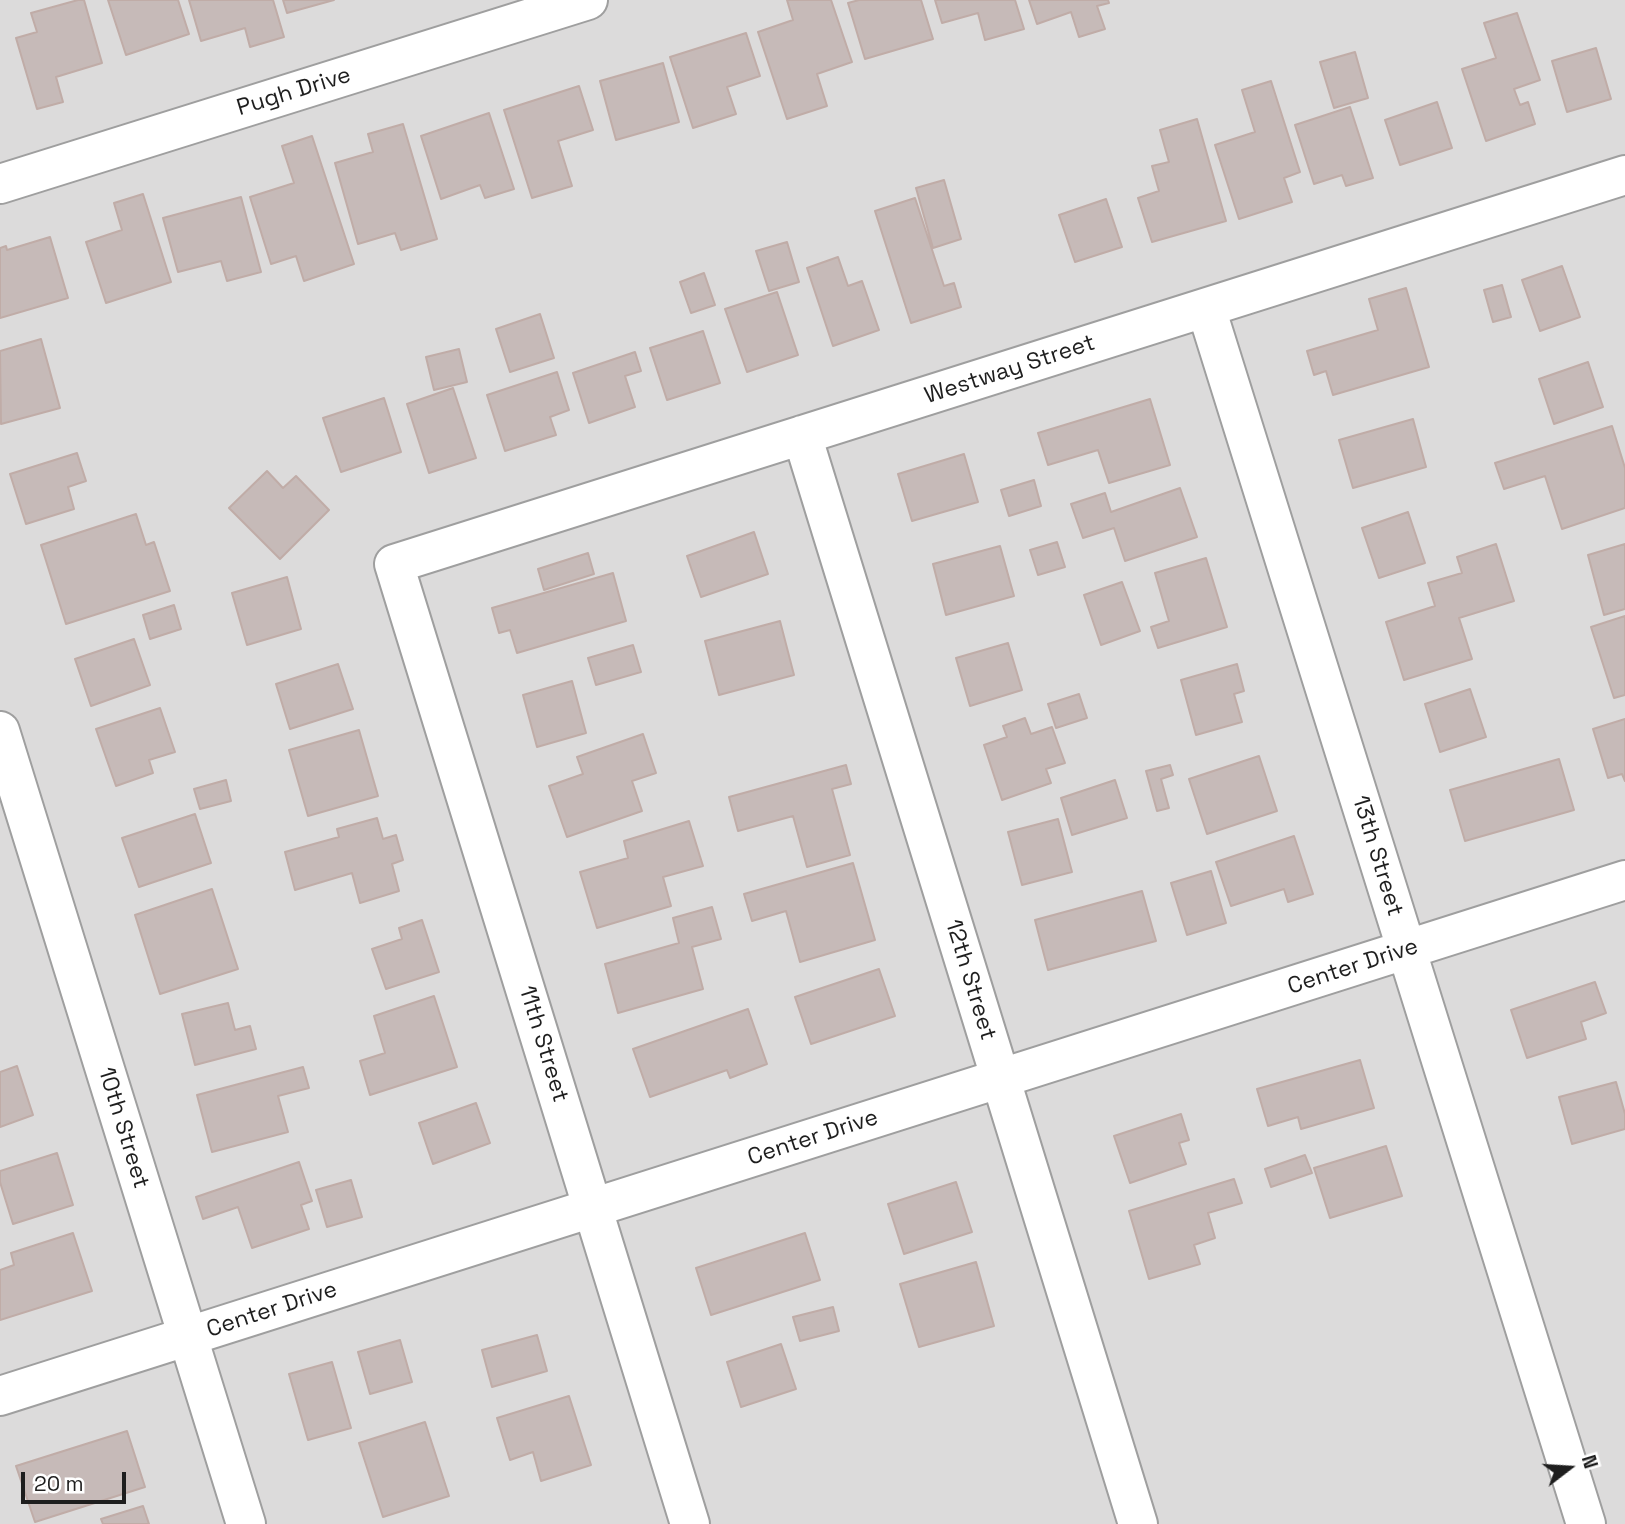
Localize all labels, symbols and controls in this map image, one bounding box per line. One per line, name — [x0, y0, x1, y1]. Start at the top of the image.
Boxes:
street label: Pugh Drive — [234, 62, 354, 122]
street label: Westway Street — [921, 329, 1099, 411]
street label: 13th Street — [1346, 792, 1408, 920]
street label: 12th Street — [939, 916, 1001, 1044]
street label: Center Drive — [1284, 933, 1422, 1001]
street label: 11th Street — [512, 983, 574, 1105]
street label: 10th Street — [91, 1064, 155, 1192]
street label: Center Drive — [744, 1104, 882, 1172]
street label: Center Drive — [203, 1276, 341, 1344]
north arrow — [1534, 1433, 1604, 1503]
text: N — [1576, 1452, 1603, 1471]
scale bar — [24, 1458, 130, 1502]
text: 20 m — [34, 1470, 84, 1497]

